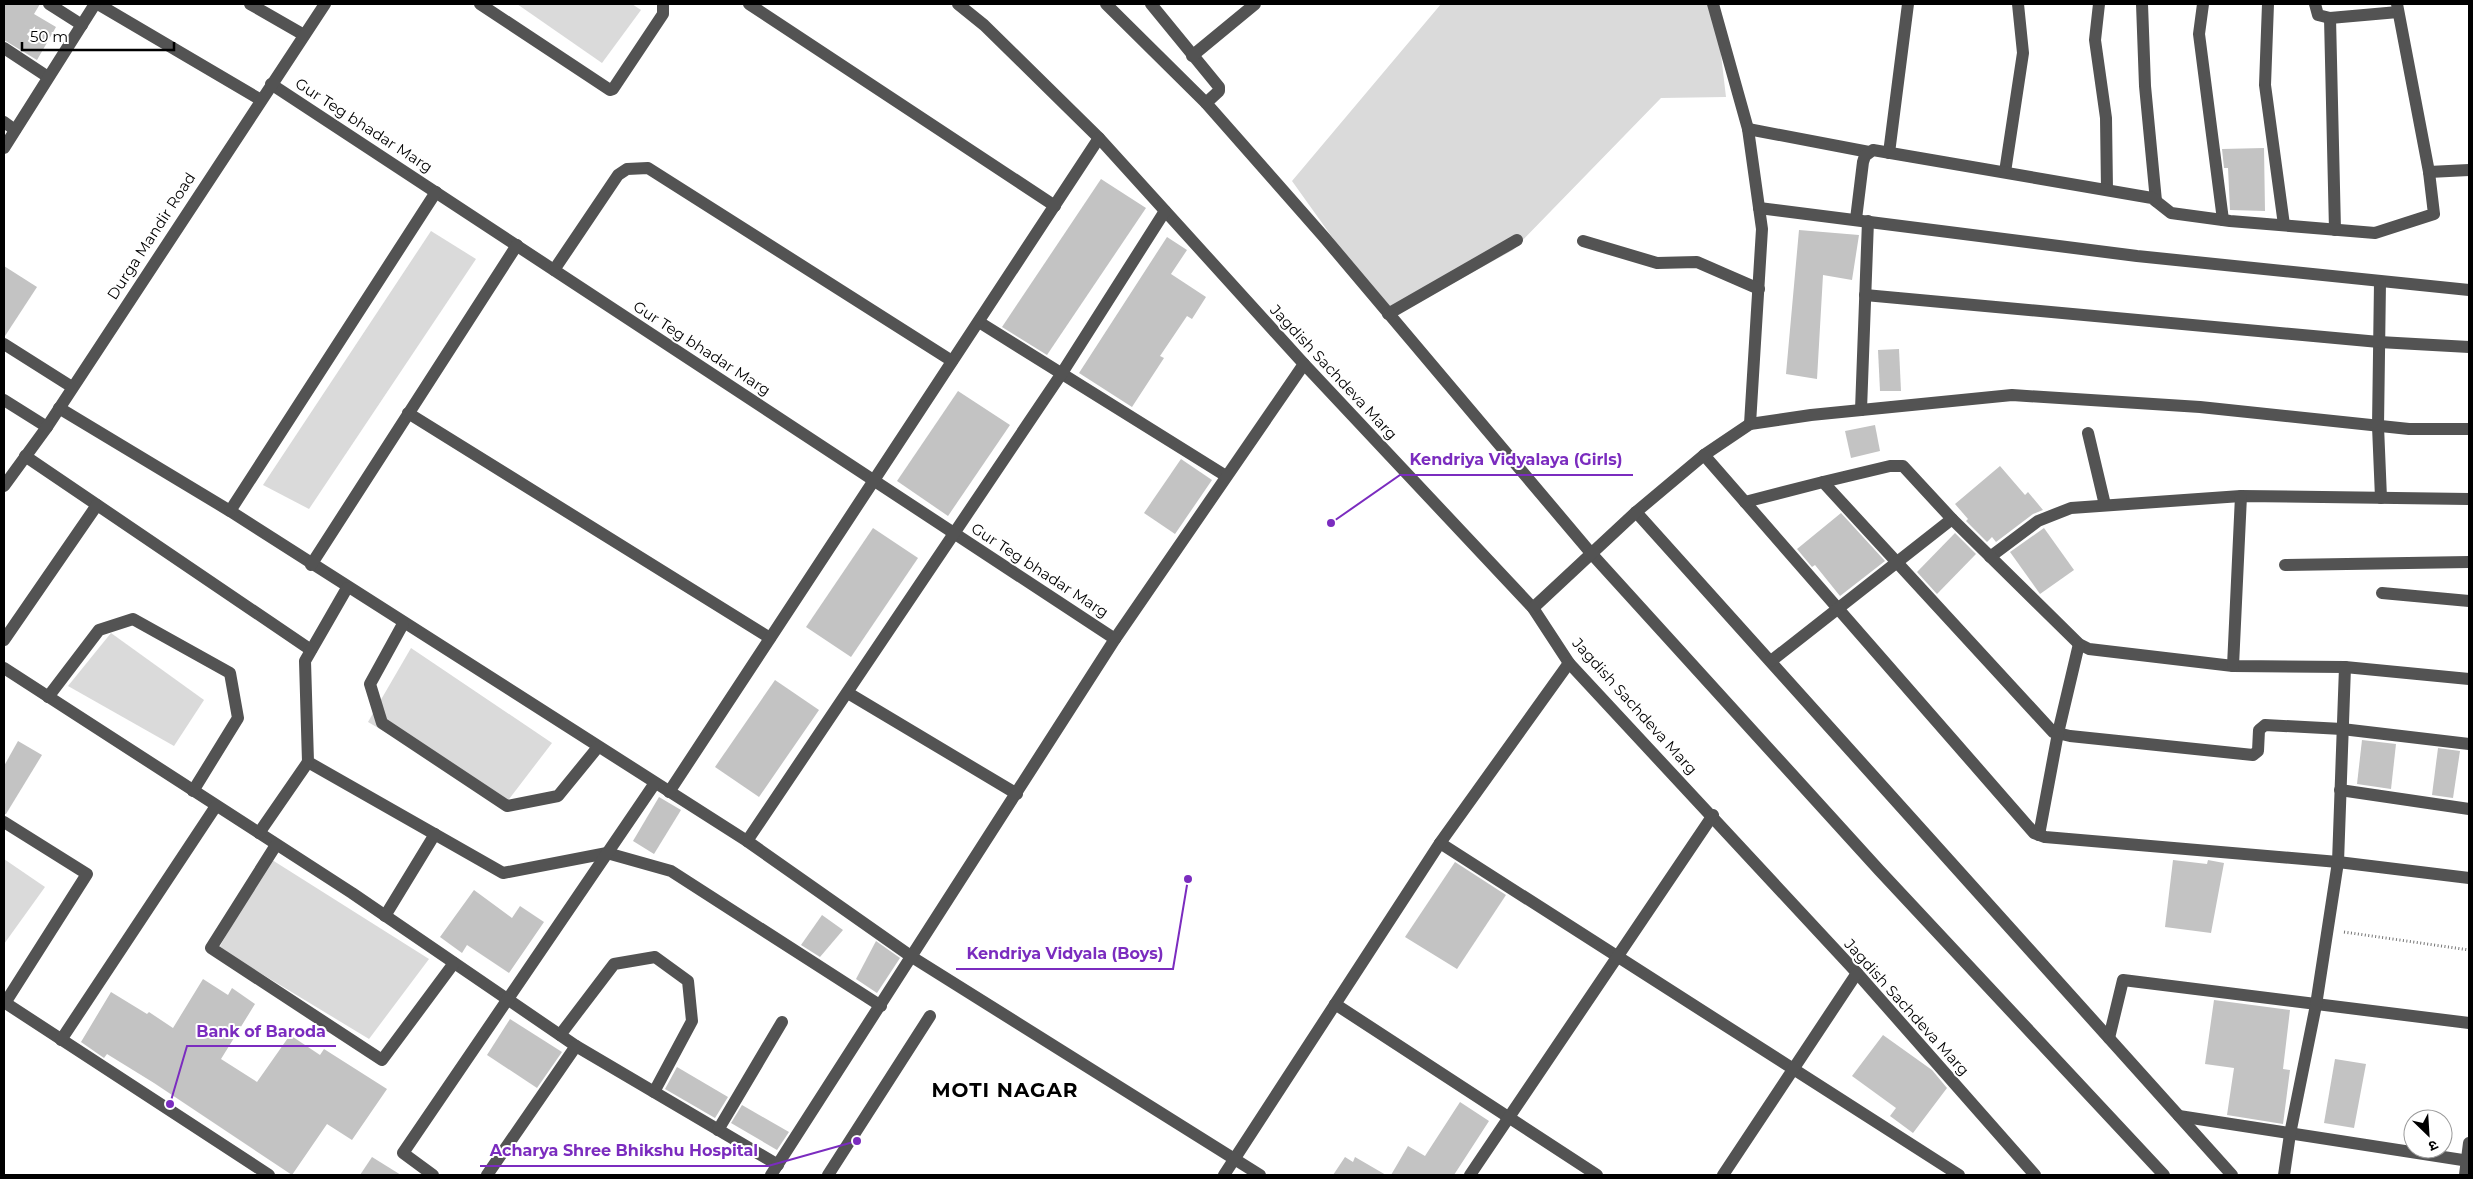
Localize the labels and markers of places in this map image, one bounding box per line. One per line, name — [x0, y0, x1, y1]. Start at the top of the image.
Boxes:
callout: Kendriya Vidyalaya (Girls) — [1400, 444, 1633, 475]
callout: Kendriya Vidyala (Boys) — [956, 938, 1173, 969]
callout: Bank of Baroda — [187, 1015, 336, 1046]
callout: Acharya Shree Bhikshu Hospital — [480, 1135, 768, 1166]

